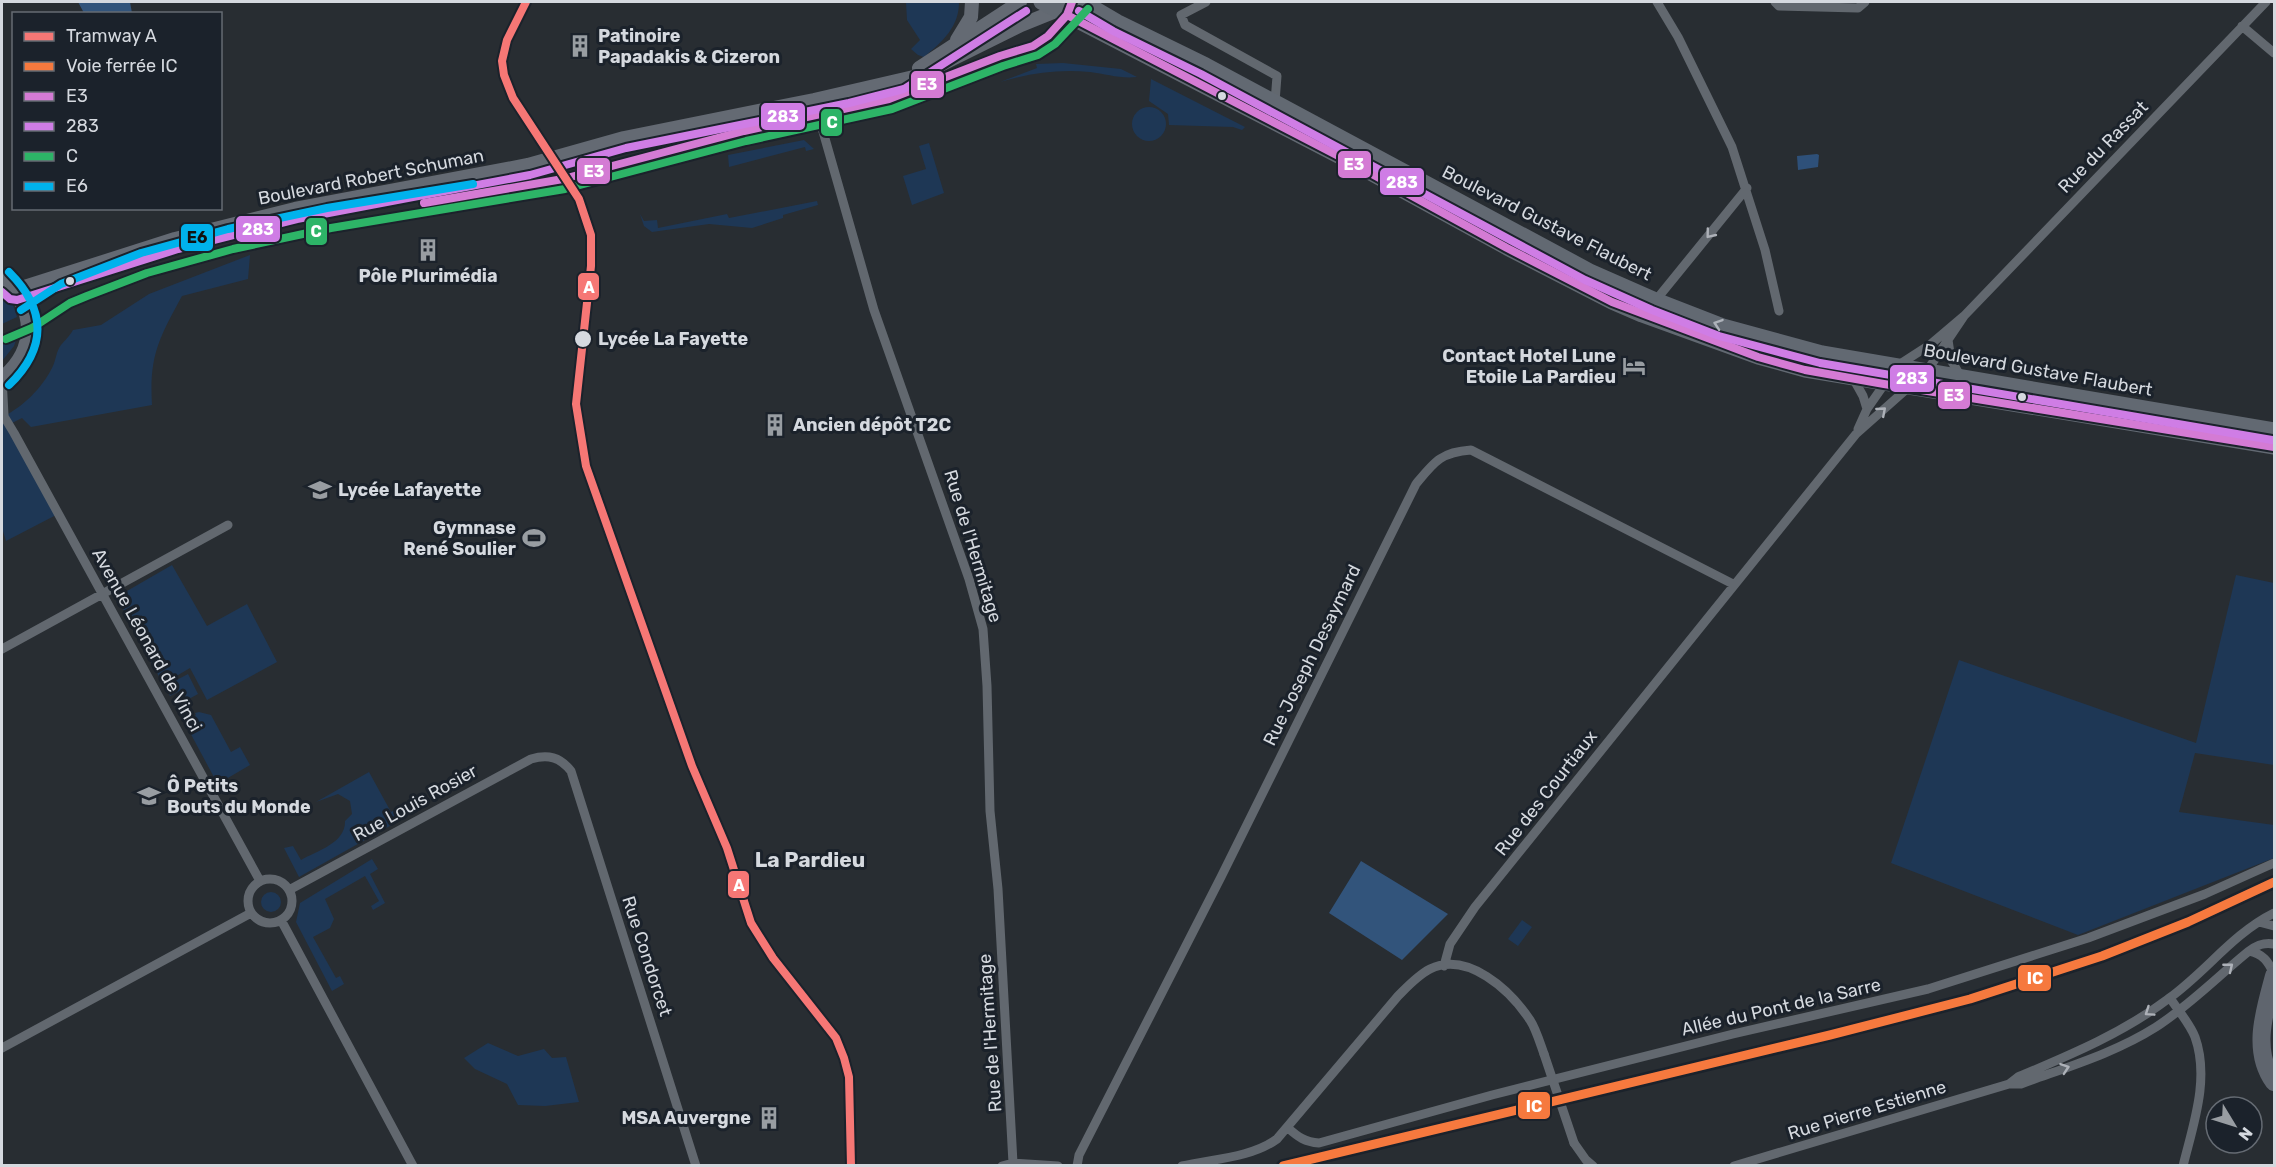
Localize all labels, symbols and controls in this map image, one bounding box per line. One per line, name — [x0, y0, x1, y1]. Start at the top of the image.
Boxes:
legend — [12, 12, 222, 210]
text: Tramway A — [66, 25, 157, 47]
place label: Patinoire Papadakis & Cizeron — [598, 25, 780, 68]
building icon: Patinoire Papadakis & Cizeron — [567, 33, 593, 59]
text: Voie ferrée IC — [66, 55, 178, 77]
line badge: E3 — [910, 70, 945, 99]
text: E3 — [917, 75, 937, 94]
text: E3 — [66, 85, 88, 107]
unlabelled marker — [1216, 90, 1228, 102]
street label: Rue du Rassat — [2053, 96, 2153, 198]
line badge: 283 — [760, 102, 806, 131]
text: 283 — [767, 107, 799, 126]
line badge: C — [820, 108, 843, 137]
text: C — [826, 113, 838, 132]
text: 283 — [66, 115, 99, 137]
street label: Boulevard Robert Schuman — [256, 144, 486, 210]
text: C — [66, 145, 78, 167]
line badge: E3 — [1337, 150, 1372, 179]
text: E3 — [1344, 155, 1364, 174]
line badge: E3 — [576, 157, 611, 185]
street label: Boulevard Gustave Flaubert — [1439, 161, 1655, 285]
text: E3 — [584, 162, 604, 181]
line badge: 283 — [1379, 167, 1425, 196]
text: 283 — [1386, 173, 1418, 192]
text: E6 — [66, 175, 88, 197]
line badge: 283 — [235, 215, 281, 243]
line badge: C — [305, 217, 328, 246]
text: 283 — [242, 220, 274, 239]
text: C — [310, 222, 322, 241]
line badge: E6 — [180, 223, 214, 252]
one-way arrow — [1706, 227, 1717, 238]
text: E6 — [187, 228, 207, 247]
building icon: Pôle Plurimédia — [415, 237, 441, 263]
place label: Pôle Plurimédia — [358, 265, 498, 287]
line badge: A — [577, 272, 600, 301]
unlabelled marker — [64, 275, 76, 287]
text: A — [583, 278, 595, 297]
one-way arrow — [1713, 318, 1724, 331]
place label: Lycée La Fayette — [598, 328, 749, 350]
marker: Lycée La Fayette — [573, 329, 593, 349]
street label: Boulevard Gustave Flaubert — [1922, 339, 2154, 401]
place label: Contact Hotel Lune Etoile La Pardieu — [1442, 345, 1616, 388]
hotel icon: Contact Hotel Lune Etoile La Pardieu — [1621, 353, 1647, 379]
line badge: 283 — [1889, 364, 1935, 393]
text: 283 — [1896, 369, 1928, 388]
line badge: E3 — [1937, 381, 1971, 410]
text: E3 — [1944, 386, 1964, 405]
unlabelled marker — [2016, 391, 2028, 403]
one-way arrow — [1875, 407, 1886, 418]
building icon: Ancien dépôt T2C — [762, 412, 788, 438]
place label: Ancien dépôt T2C — [793, 414, 952, 436]
street label: Rue de l'Hermitage — [939, 467, 1007, 625]
school or university icon: Lycée Lafayette — [307, 477, 333, 503]
place label: Lycée Lafayette — [338, 479, 482, 501]
place label: Gymnase René Soulier — [403, 517, 516, 560]
sports icon: Gymnase René Soulier — [521, 525, 547, 551]
street label: Avenue Léonard de Vinci — [87, 544, 207, 736]
street label: Rue Joseph Desaymard — [1259, 561, 1365, 749]
street label: Rue des Courtiaux — [1490, 726, 1602, 860]
street label: Rue Louis Rosier — [349, 760, 481, 846]
place label: Ô Petits Bouts du Monde — [167, 774, 311, 818]
school or university icon: Ô Petits Bouts du Monde — [136, 783, 162, 809]
district label: La Pardieu — [755, 847, 865, 872]
line badge: A — [727, 870, 750, 899]
text: A — [733, 876, 745, 895]
street label: Rue Condorcet — [617, 893, 677, 1019]
street label: Rue de l'Hermitage — [973, 953, 1007, 1113]
one-way arrow — [2222, 963, 2233, 974]
line badge: IC — [2017, 964, 2052, 992]
text: IC — [2027, 969, 2043, 988]
street label: Allée du Pont de la Sarre — [1679, 973, 1883, 1041]
one-way arrow — [2145, 1005, 2156, 1016]
one-way arrow — [2059, 1063, 2070, 1076]
street label: Rue Pierre Estienne — [1785, 1075, 1949, 1145]
line badge: IC — [1517, 1091, 1551, 1120]
north arrow — [2204, 1095, 2264, 1155]
text: IC — [1526, 1097, 1542, 1116]
building icon: MSA Auvergne — [756, 1105, 782, 1131]
place label: MSA Auvergne — [621, 1107, 751, 1129]
text: N — [2234, 1124, 2256, 1144]

